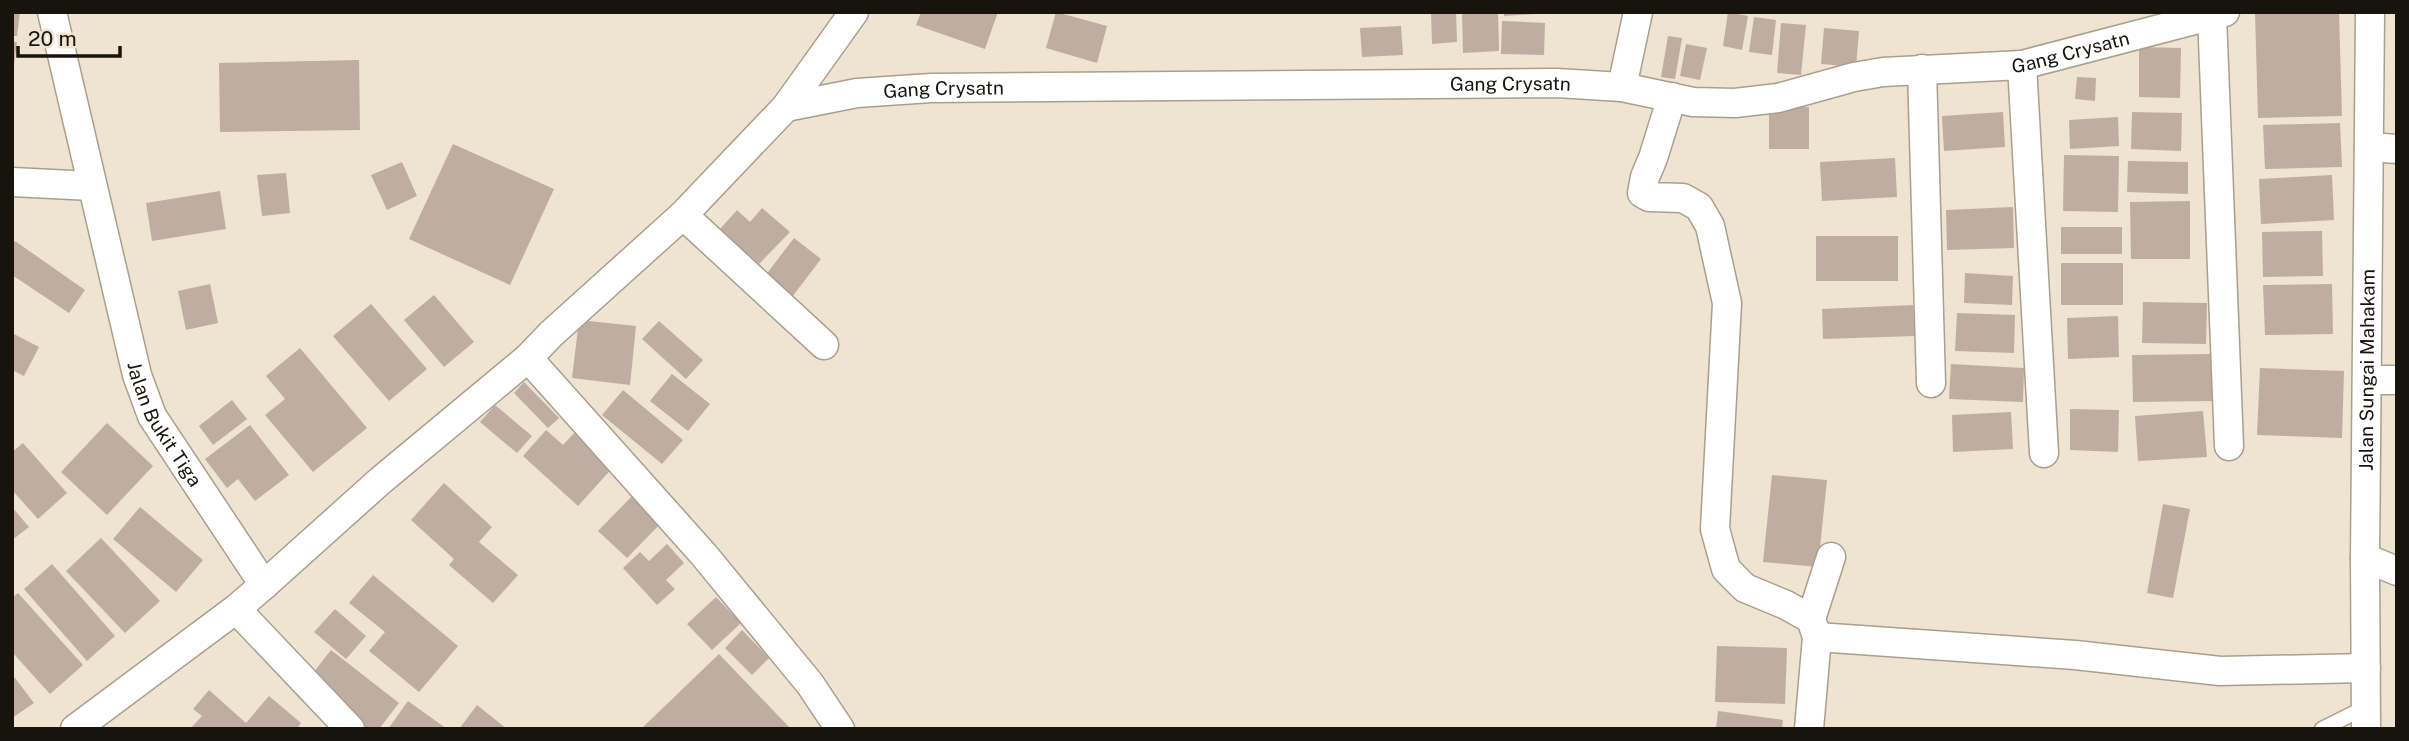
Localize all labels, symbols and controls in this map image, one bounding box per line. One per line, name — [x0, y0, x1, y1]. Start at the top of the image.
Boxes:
scale bar — [18, 14, 119, 58]
text: 20 m — [28, 26, 77, 51]
street label: Gang Crysatn — [2011, 26, 2132, 77]
street label: Gang Crysatn — [1450, 72, 1571, 95]
street label: Gang Crysatn — [882, 76, 1004, 102]
street label: Jalan Sungai Mahakam — [2355, 269, 2379, 471]
street label: Jalan Bukit Tiga — [123, 360, 206, 490]

